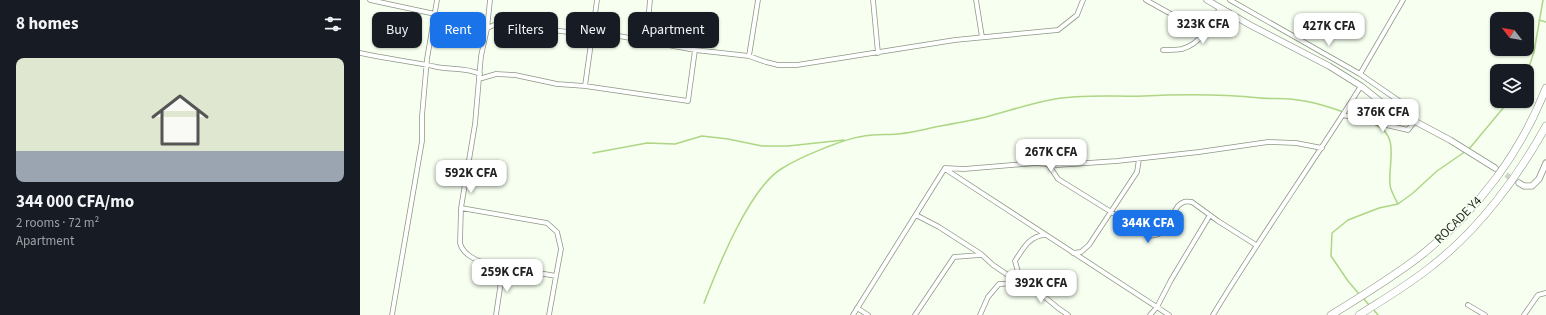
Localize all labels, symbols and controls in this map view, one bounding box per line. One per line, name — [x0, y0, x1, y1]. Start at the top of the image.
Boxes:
pin: 323K CFA — [1162, 11, 1244, 45]
text: 8 homes — [16, 12, 78, 36]
chip: Buy — [372, 12, 422, 48]
chip: Rent — [430, 12, 486, 48]
chip: Filters — [494, 12, 558, 48]
chip: New — [566, 12, 620, 48]
chip: Apartment — [628, 12, 719, 48]
north arrow — [1490, 12, 1534, 56]
map controls — [1490, 12, 1534, 108]
icon: filters — [322, 13, 344, 35]
pin: 427K CFA — [1288, 13, 1370, 47]
text: 323K CFA — [1177, 15, 1229, 33]
text: 427K CFA — [1303, 17, 1355, 35]
button: layers — [1490, 64, 1534, 108]
icon: home — [144, 84, 216, 156]
pin: 376K CFA — [1342, 99, 1424, 133]
text: 376K CFA — [1357, 103, 1409, 121]
pin: 267K CFA — [1010, 139, 1092, 173]
text: 267K CFA — [1025, 143, 1077, 161]
pin: 592K CFA — [430, 160, 512, 194]
text: 592K CFA — [445, 164, 497, 182]
text: 344 000 CFA/mo — [16, 190, 134, 214]
street label: ROCADE Y4 — [1430, 192, 1486, 248]
pin: 344K CFA — [1107, 210, 1189, 244]
text: 2 rooms · 72 m² — [16, 214, 99, 232]
text: 344K CFA — [1122, 214, 1174, 232]
text: Apartment — [16, 232, 74, 250]
pin: 259K CFA — [466, 259, 548, 293]
text: 259K CFA — [481, 263, 533, 281]
pin: 392K CFA — [1000, 270, 1082, 304]
text: 392K CFA — [1015, 274, 1067, 292]

